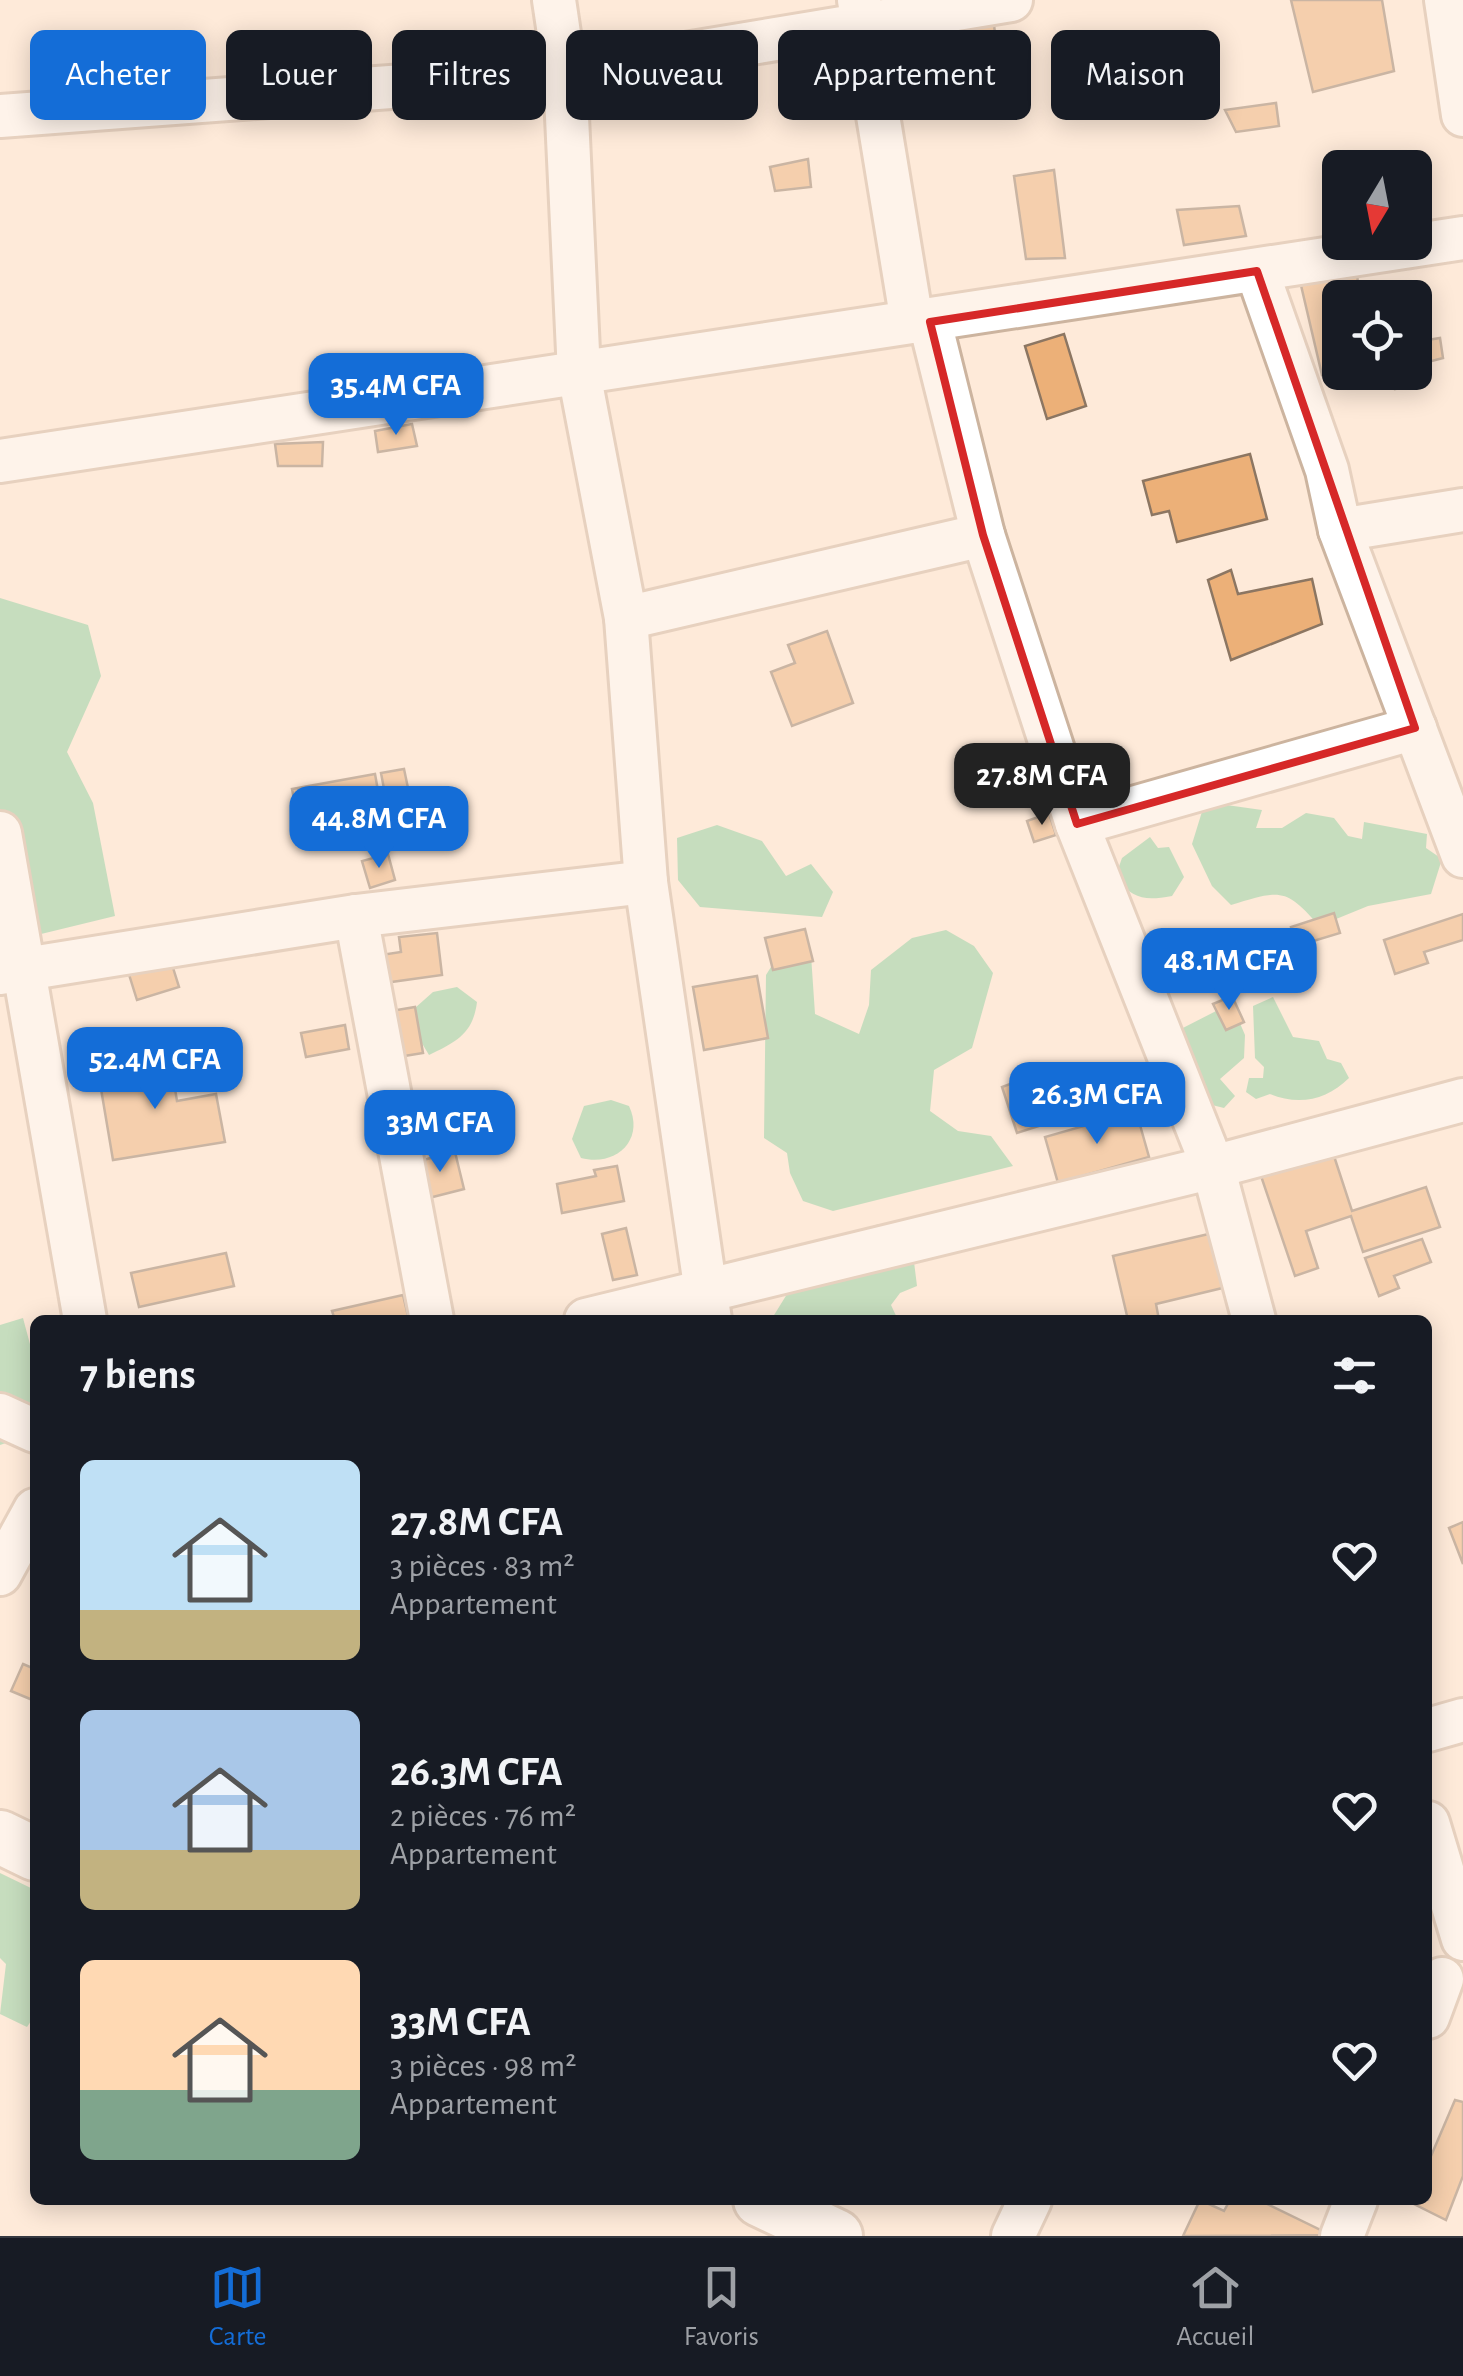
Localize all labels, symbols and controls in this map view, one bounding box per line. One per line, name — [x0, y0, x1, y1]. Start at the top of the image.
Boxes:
chip: Acheter — [30, 30, 206, 120]
chip: Louer — [226, 30, 372, 120]
chip: Filtres — [392, 30, 546, 120]
chip: Nouveau — [566, 30, 758, 120]
chip: Appartement — [778, 30, 1031, 120]
chip: Maison — [1051, 30, 1220, 120]
north arrow — [1322, 150, 1432, 260]
map controls — [1322, 150, 1432, 390]
button: locate — [1322, 280, 1432, 390]
pin: 35.4M CFA — [282, 353, 510, 438]
text: 35.4M CFA — [331, 369, 461, 401]
pin: 27.8M CFA — [928, 743, 1156, 828]
text: 27.8M CFA — [976, 759, 1108, 791]
pin: 44.8M CFA — [265, 786, 493, 871]
text: 44.8M CFA — [311, 802, 447, 834]
pin: 48.1M CFA — [1115, 928, 1343, 1013]
text: 48.1M CFA — [1164, 944, 1294, 976]
pin: 52.4M CFA — [41, 1027, 269, 1112]
text: 52.4M CFA — [89, 1043, 221, 1075]
pin: 26.3M CFA — [983, 1062, 1211, 1147]
text: 26.3M CFA — [1031, 1078, 1163, 1110]
pin: 33M CFA — [348, 1090, 532, 1175]
text: 33M CFA — [386, 1106, 494, 1138]
icon: filters — [1327, 1348, 1382, 1403]
text: 7 biens — [80, 1354, 196, 1396]
icon: home — [160, 1500, 280, 1620]
text: 27.8M CFA — [390, 1501, 563, 1543]
icon: heart — [1327, 1533, 1382, 1588]
text: 3 pièces · 83 m² — [390, 1550, 574, 1582]
text: Appartement — [390, 1588, 557, 1620]
icon: home — [160, 1750, 280, 1870]
text: 26.3M CFA — [390, 1751, 563, 1793]
icon: heart — [1327, 1783, 1382, 1838]
text: 2 pièces · 76 m² — [390, 1800, 576, 1832]
text: Appartement — [390, 1838, 557, 1870]
icon: home — [160, 2000, 280, 2120]
text: 33M CFA — [390, 2001, 531, 2043]
icon: heart — [1327, 2033, 1382, 2088]
text: 3 pièces · 98 m² — [390, 2050, 576, 2082]
text: Appartement — [390, 2088, 557, 2120]
tab: Carte — [209, 2260, 266, 2354]
tab: Favoris — [684, 2260, 759, 2354]
tab: Accueil — [1176, 2260, 1254, 2354]

